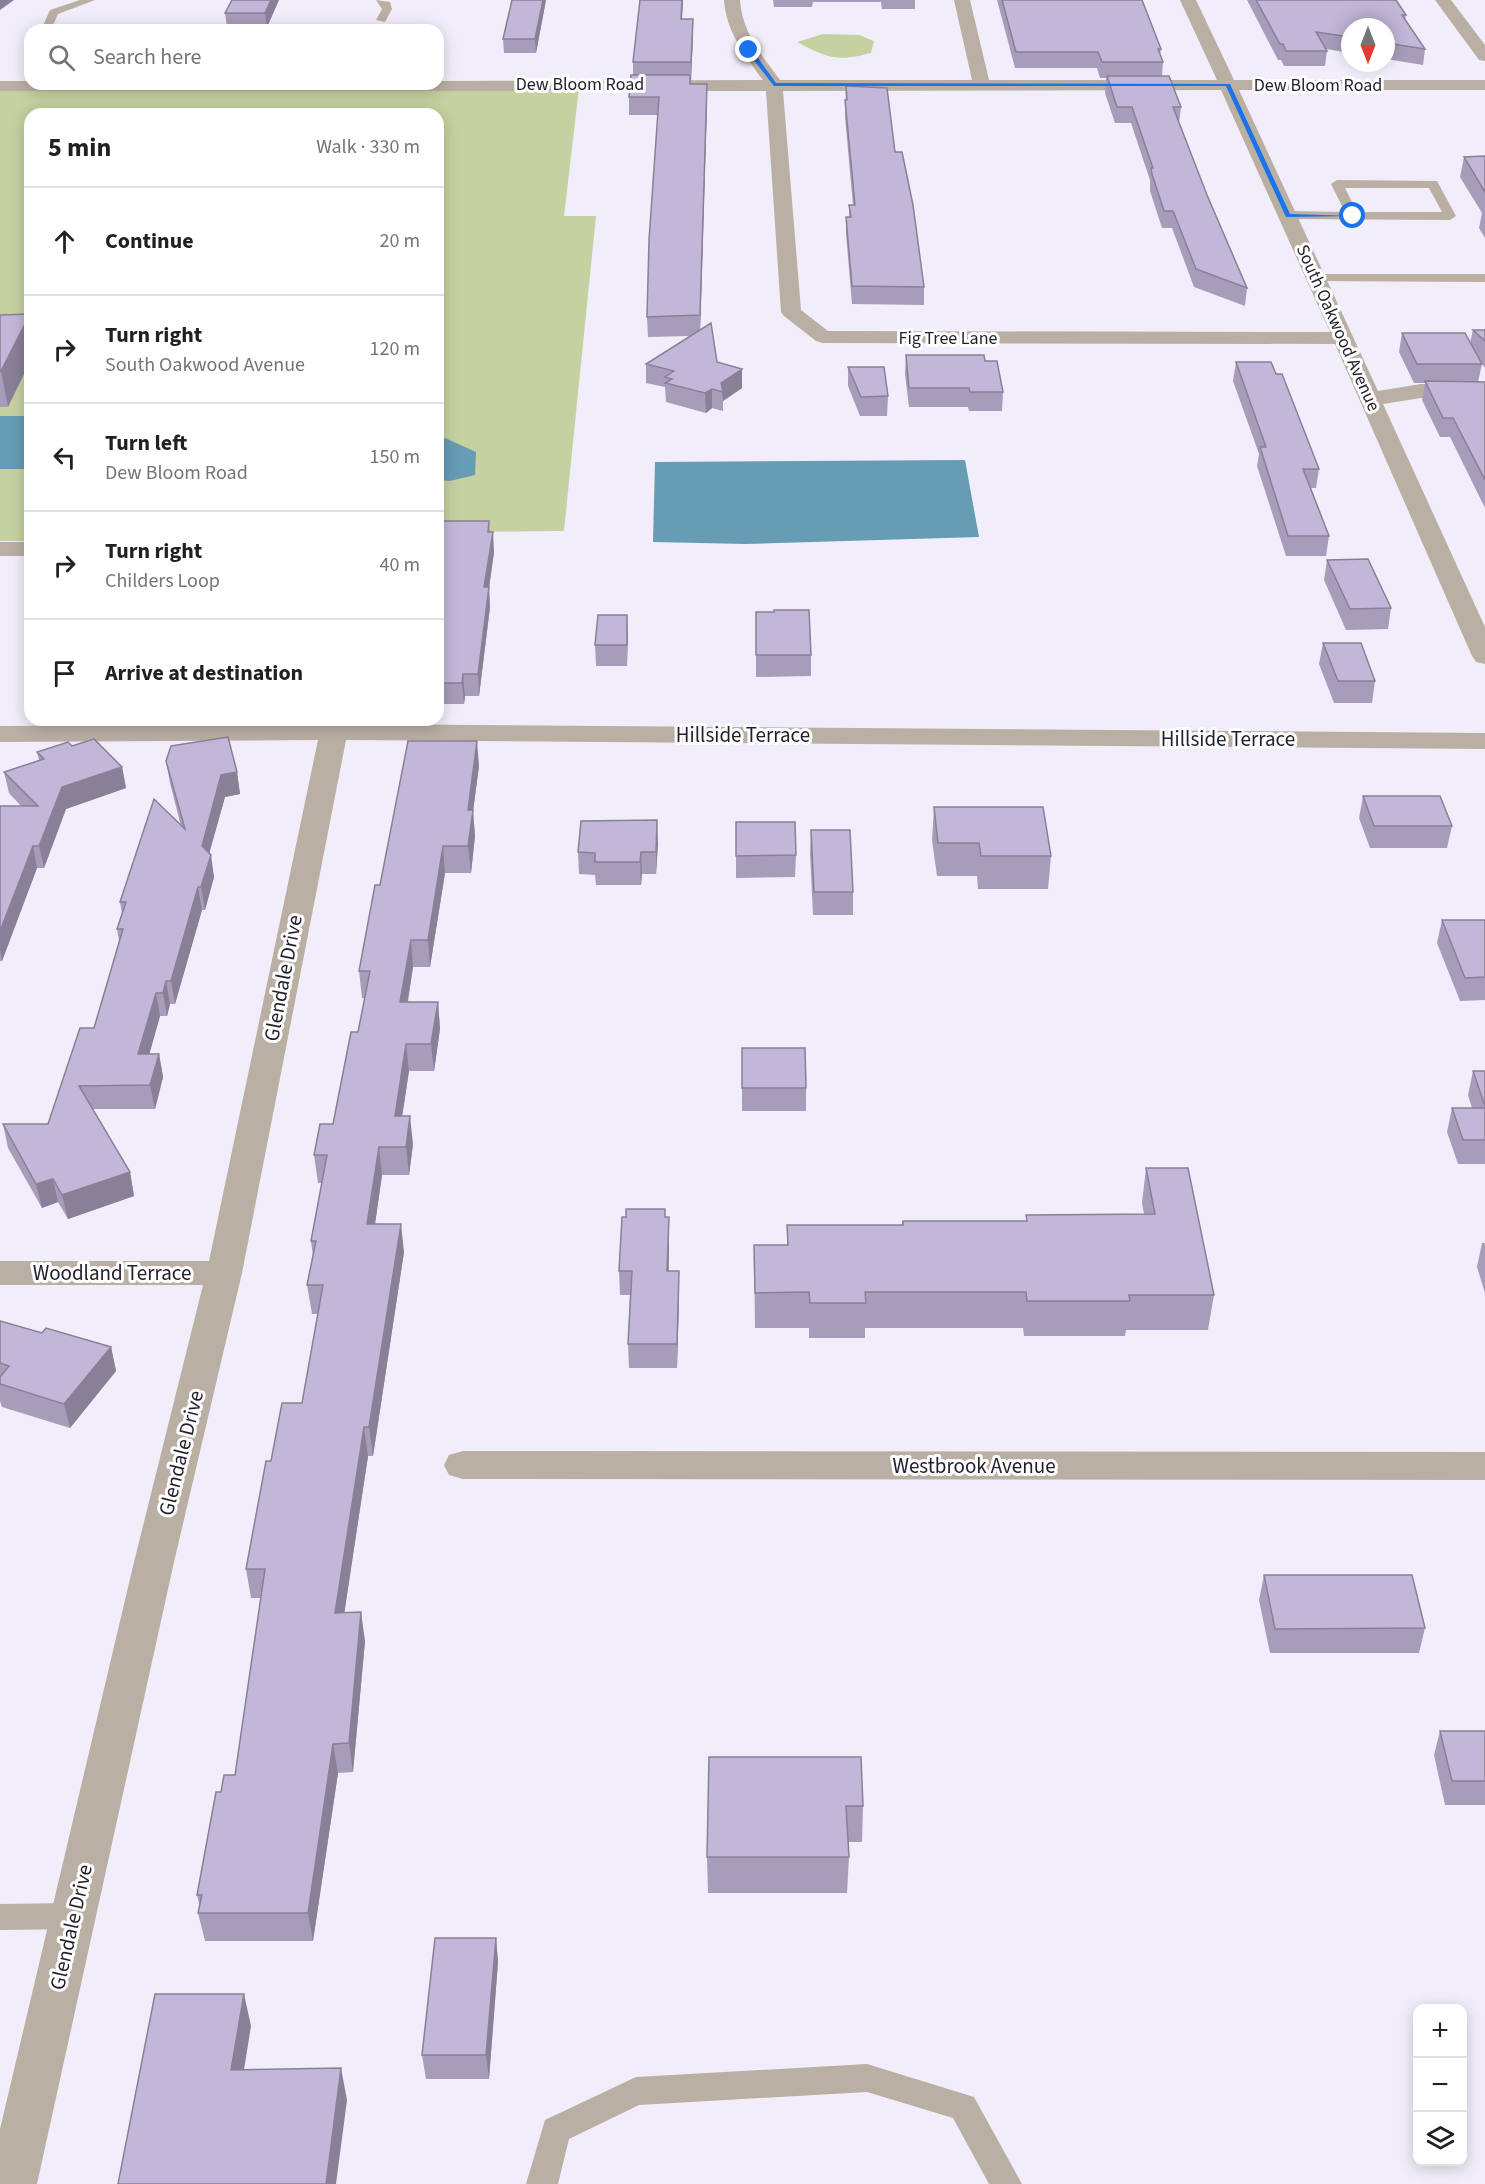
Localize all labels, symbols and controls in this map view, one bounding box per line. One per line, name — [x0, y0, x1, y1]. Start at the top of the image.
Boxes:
north arrow — [1341, 18, 1395, 72]
search box — [24, 24, 444, 90]
route end — [735, 36, 761, 62]
icon: search — [45, 41, 78, 74]
text: Search here — [93, 41, 201, 73]
street label: Dew Bloom Road — [516, 72, 644, 97]
street label: Dew Bloom Road — [1254, 73, 1382, 98]
text: 5 min — [48, 129, 111, 166]
text: Walk · 330 m — [316, 133, 420, 161]
route start — [1339, 202, 1365, 228]
icon: ahead — [48, 225, 81, 258]
text: Continue — [105, 225, 194, 257]
text: 20 m — [380, 227, 420, 255]
street label: South Oakwood Avenue — [1290, 241, 1386, 415]
text: Turn right — [105, 319, 202, 351]
street label: Fig Tree Lane — [899, 326, 998, 351]
icon: right — [48, 333, 81, 366]
text: 120 m — [370, 335, 420, 363]
text: South Oakwood Avenue — [105, 351, 305, 379]
text: Turn left — [105, 427, 187, 459]
icon: left — [48, 441, 81, 474]
text: 150 m — [370, 443, 420, 471]
text: Dew Bloom Road — [105, 459, 248, 487]
text: Turn right — [105, 535, 202, 567]
icon: right — [48, 549, 81, 582]
text: 40 m — [380, 551, 420, 579]
text: Childers Loop — [105, 567, 220, 595]
icon: arrive — [48, 657, 81, 690]
text: Arrive at destination — [105, 657, 303, 689]
street label: Hillside Terrace — [676, 720, 810, 750]
street label: Hillside Terrace — [1161, 724, 1295, 754]
street label: Glendale Drive — [256, 912, 310, 1044]
street label: Woodland Terrace — [33, 1258, 191, 1288]
street label: Glendale Drive — [151, 1387, 211, 1519]
street label: Westbrook Avenue — [892, 1451, 1056, 1481]
street label: Glendale Drive — [42, 1861, 100, 1993]
map controls — [1413, 2004, 1467, 2166]
button: + — [1413, 2004, 1467, 2058]
button: − — [1413, 2058, 1467, 2112]
button: layers — [1413, 2112, 1467, 2166]

